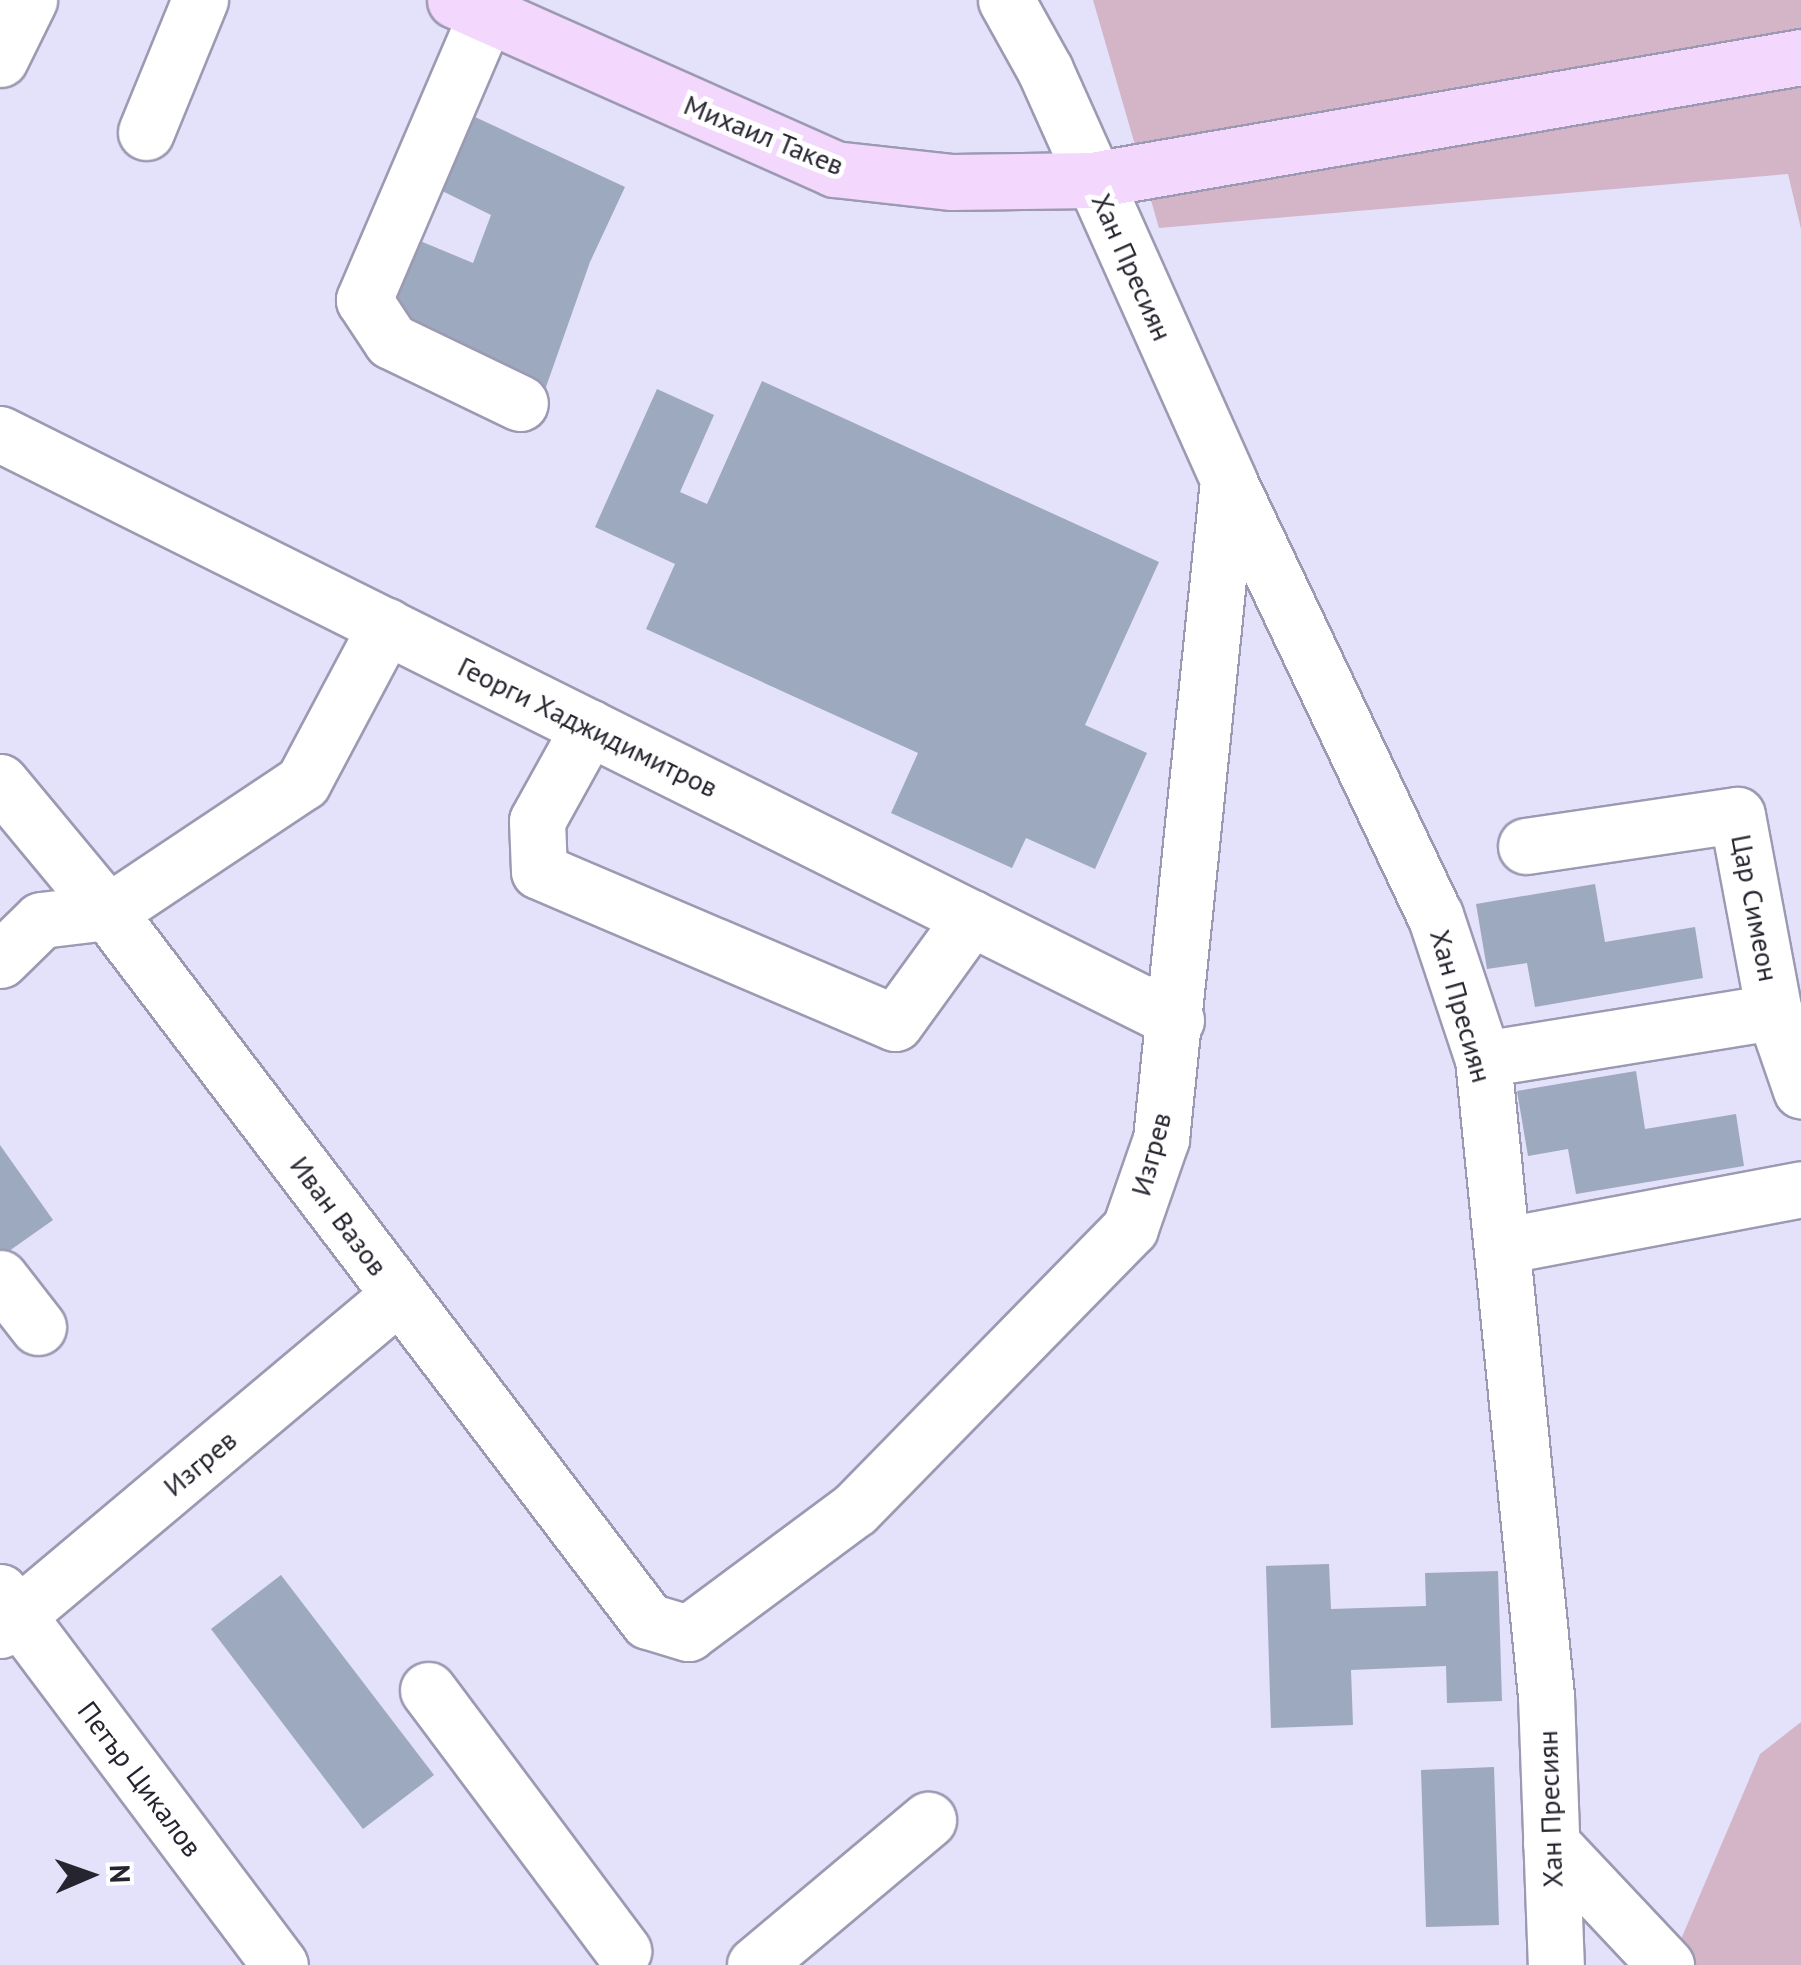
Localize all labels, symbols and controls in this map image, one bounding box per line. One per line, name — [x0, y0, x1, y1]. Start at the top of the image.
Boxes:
street label: Михаил Такев — [679, 88, 849, 182]
street label: Хан Пресиян — [1085, 188, 1179, 346]
street label: Георги Хаджидимитров — [452, 649, 724, 805]
street label: Цар Симеон — [1724, 832, 1786, 984]
street label: Хан Пресиян — [1423, 926, 1499, 1086]
street label: Изгрев — [1124, 1109, 1178, 1199]
street label: Иван Вазов — [283, 1150, 395, 1282]
street label: Изгрев — [157, 1423, 243, 1503]
street label: Петър Цикалов — [71, 1695, 209, 1863]
street label: Хан Пресиян — [1530, 1730, 1570, 1888]
north arrow — [40, 1825, 140, 1925]
text: N — [102, 1864, 139, 1884]

